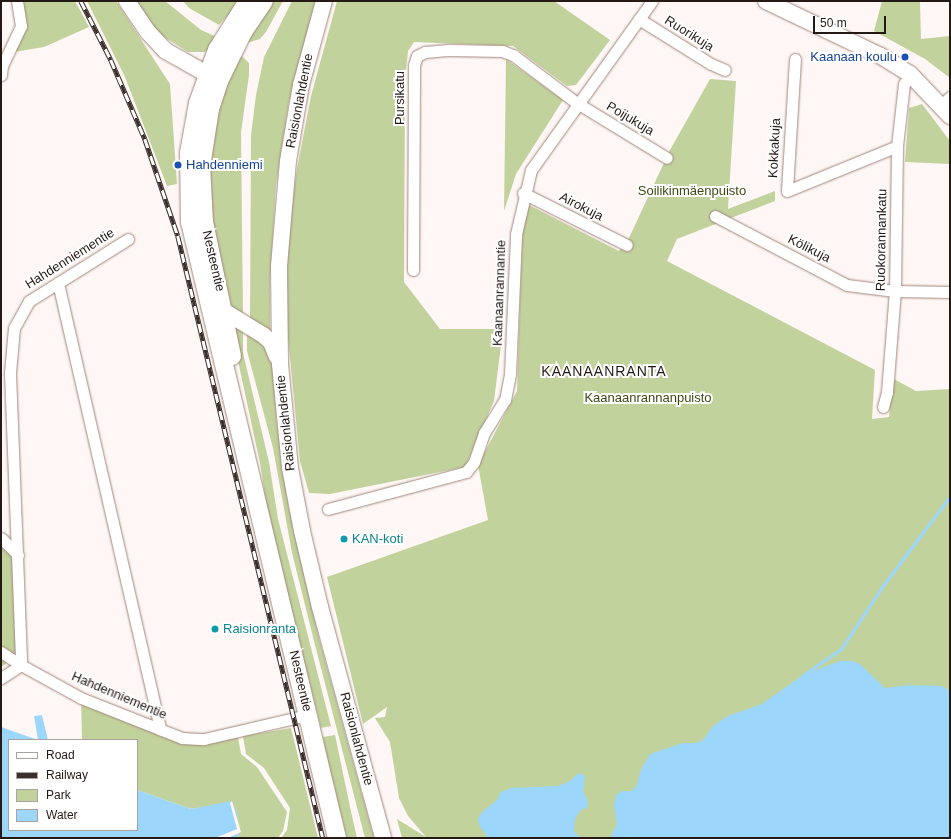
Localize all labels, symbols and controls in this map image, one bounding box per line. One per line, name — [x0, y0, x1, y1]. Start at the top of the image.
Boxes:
scale bar — [815, 8, 888, 34]
street label: Ruorikuja — [662, 13, 716, 55]
text: 50 m — [820, 16, 847, 30]
place label: Kaanaan koulu — [810, 49, 897, 65]
street label: Raisionlahdentie — [283, 52, 317, 150]
marker: Kaanaan koulu — [900, 52, 910, 62]
street label: Pursikatu — [392, 71, 408, 125]
street label: Poijukuja — [603, 99, 657, 139]
street label: Kokkakuja — [766, 118, 784, 178]
place label: Hahdenniemi — [186, 157, 263, 173]
marker: Hahdenniemi — [173, 160, 183, 170]
park label: Soilikinmäenpuisto — [638, 183, 746, 199]
street label: Airokuja — [557, 189, 605, 225]
street label: Ruokorannankatu — [873, 189, 891, 291]
street label: Hahdenniementie — [23, 225, 117, 293]
street label: Nesteentie — [198, 229, 228, 293]
street label: Kölikuja — [785, 232, 833, 266]
street label: Kaanaanrannantie — [490, 240, 510, 346]
district label: KAANAANRANTA — [541, 363, 667, 379]
street label: Raisionlahdentie — [273, 374, 299, 472]
park label: Kaanaanrannanpuisto — [584, 390, 712, 406]
place label: KAN-koti — [352, 531, 403, 547]
marker: KAN-koti — [339, 534, 349, 544]
place label: Raisionranta — [223, 621, 296, 637]
marker: Raisionranta — [210, 624, 220, 634]
street label: Nesteentie — [285, 649, 315, 713]
street label: Hahdenniementie — [69, 669, 169, 723]
street label: Raisionlahdentie — [336, 691, 376, 787]
legend — [8, 739, 138, 831]
text: Road — [46, 748, 75, 762]
text: Railway — [46, 768, 88, 782]
text: Park — [46, 788, 71, 802]
text: Water — [46, 808, 78, 822]

